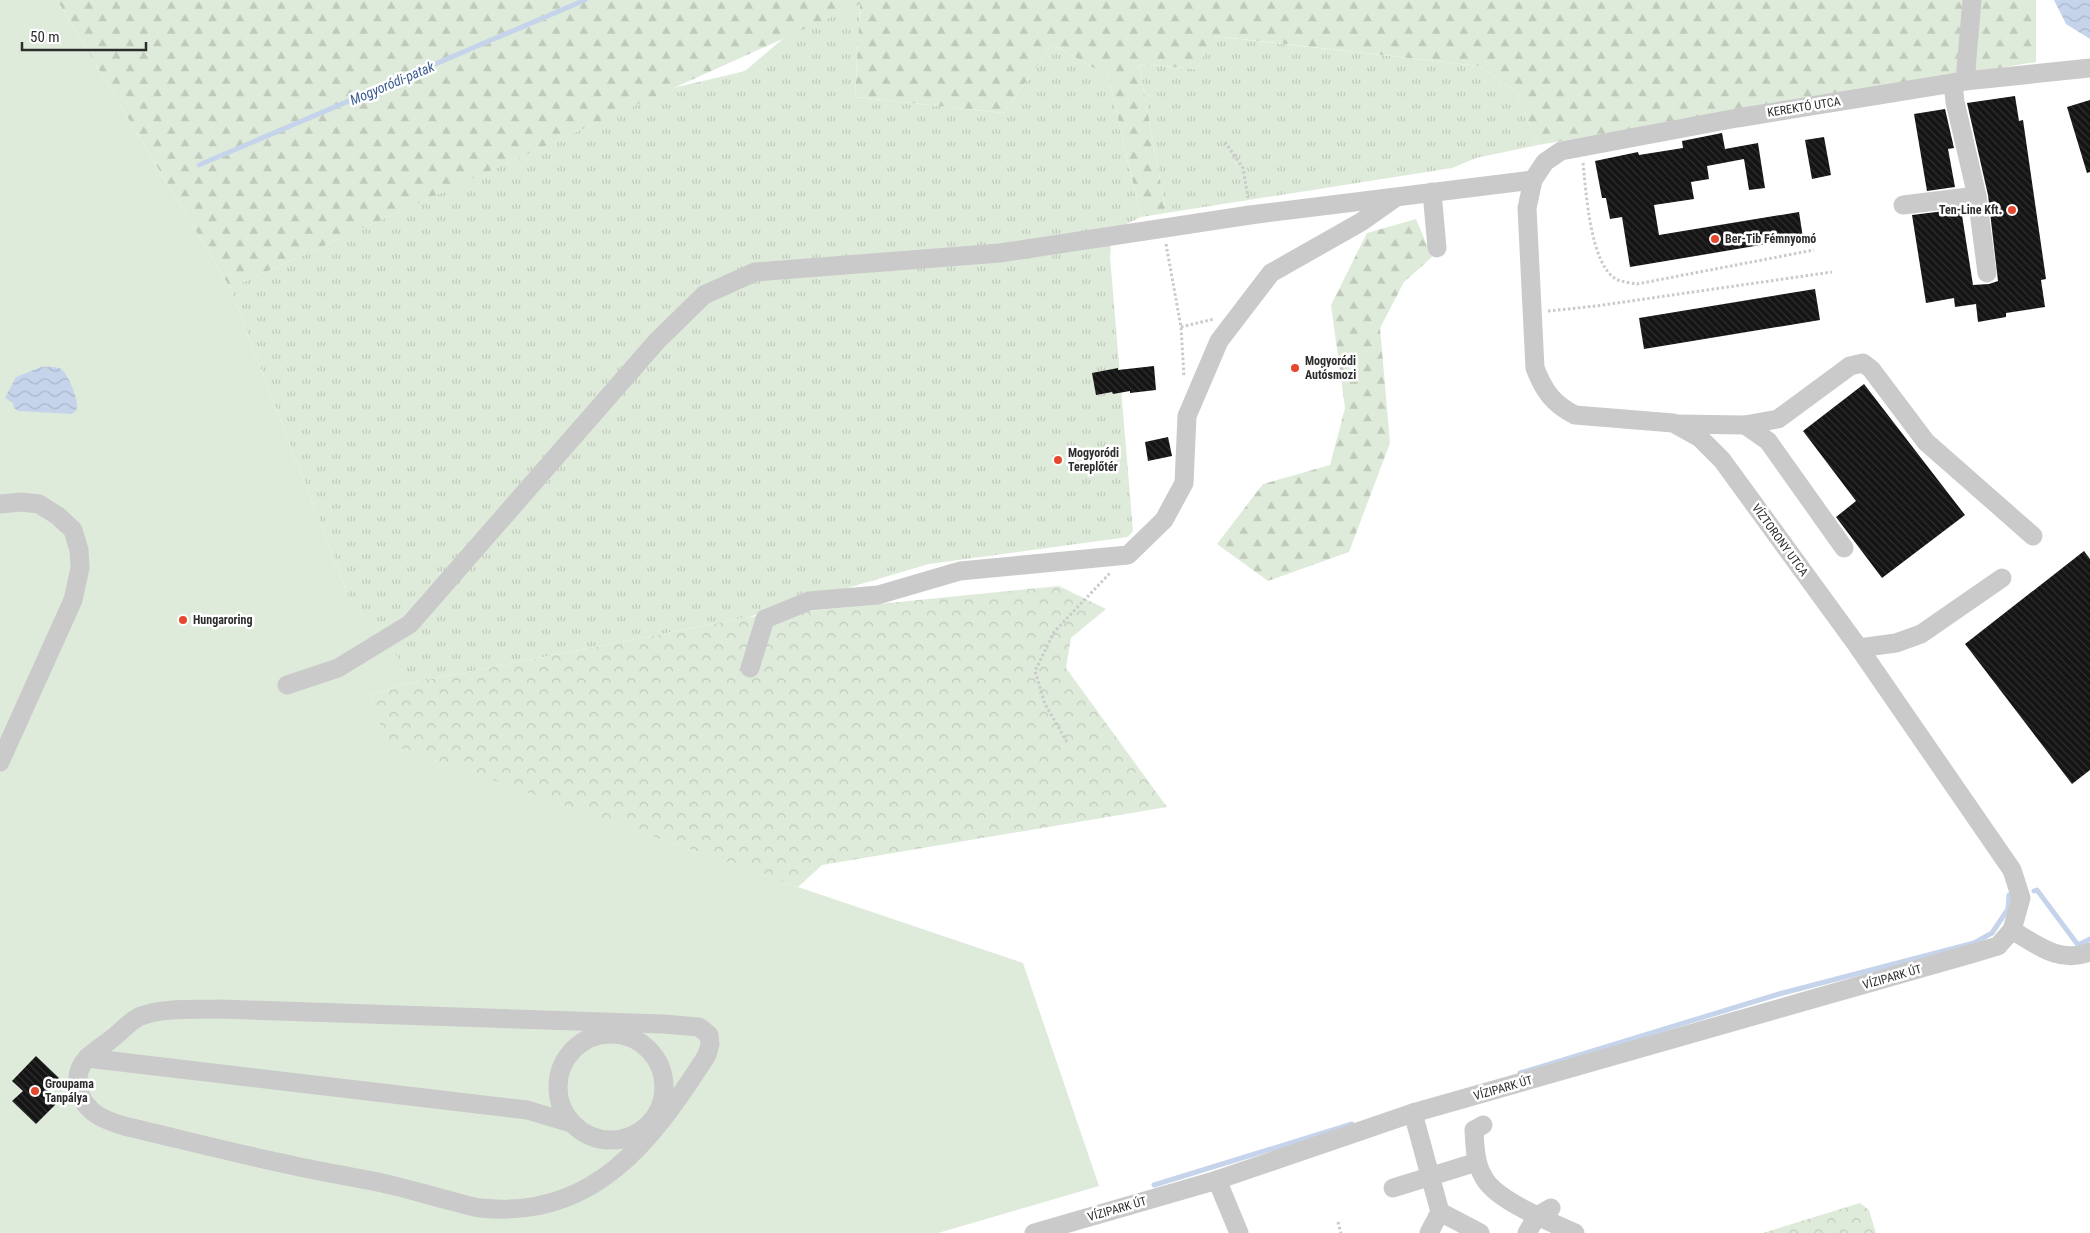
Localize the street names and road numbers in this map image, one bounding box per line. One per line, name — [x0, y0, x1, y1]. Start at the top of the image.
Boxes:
street label: KEREKTÓ UTCA — [1766, 93, 1842, 120]
street label: VÍZTORONY UTCA — [1749, 501, 1812, 579]
street label: VÍZIPARK ÚT — [1861, 961, 1923, 992]
street label: VÍZIPARK ÚT — [1472, 1072, 1534, 1103]
street label: VÍZIPARK ÚT — [1086, 1193, 1148, 1224]

